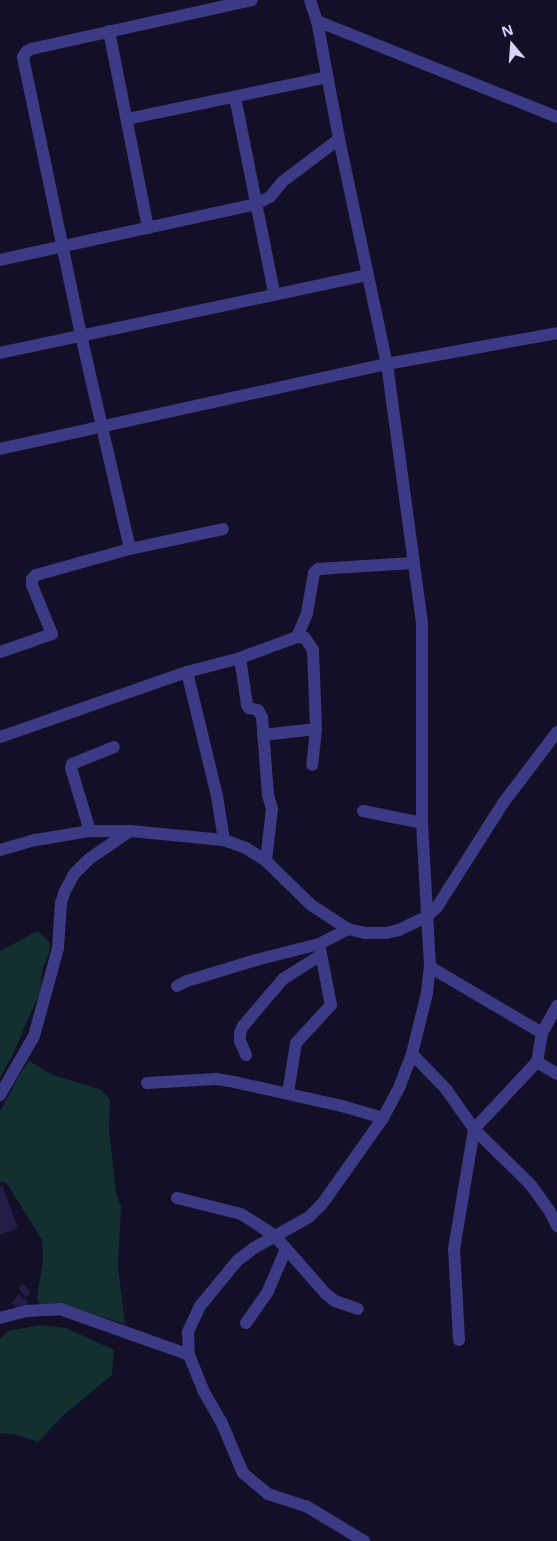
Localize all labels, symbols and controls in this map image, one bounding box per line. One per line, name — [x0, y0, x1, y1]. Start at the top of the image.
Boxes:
text: N — [499, 19, 516, 41]
north arrow — [487, 20, 537, 70]

